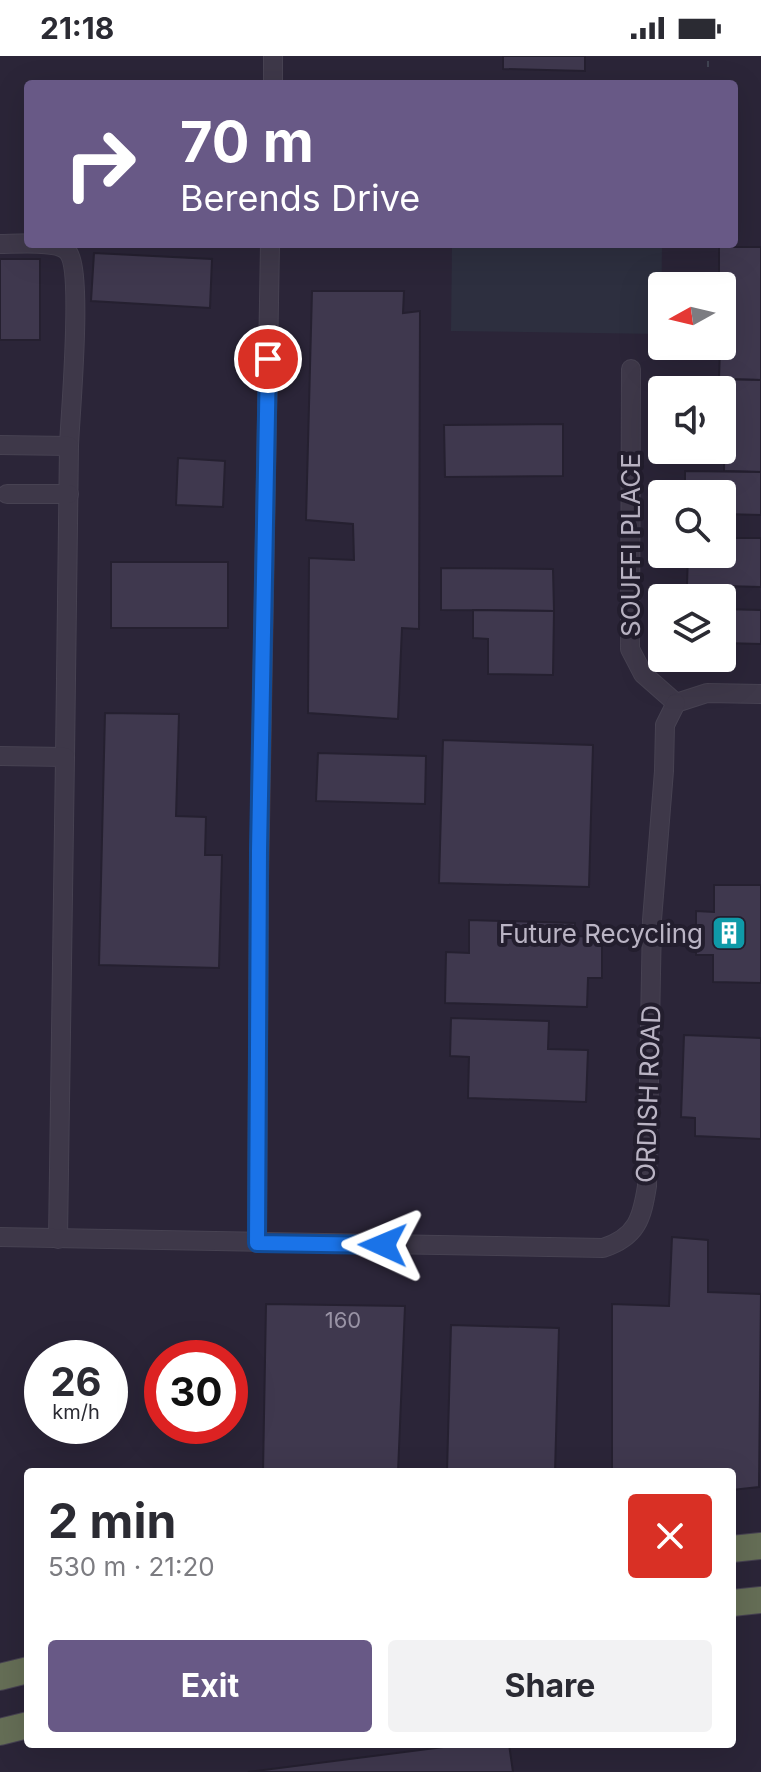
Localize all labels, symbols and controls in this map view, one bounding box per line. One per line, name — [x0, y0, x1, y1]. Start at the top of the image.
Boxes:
text: 21:18 — [40, 10, 114, 46]
text: 70 m — [180, 108, 314, 176]
icon: right — [48, 112, 152, 216]
text: Berends Drive — [180, 176, 420, 220]
north arrow — [648, 272, 736, 360]
map controls — [648, 272, 736, 672]
pin — [234, 325, 302, 393]
icon: arrive — [246, 337, 290, 381]
button: sound — [648, 376, 736, 464]
street label: SOUFFI PLACE — [615, 453, 646, 637]
button: search — [648, 480, 736, 568]
button: layers — [648, 584, 736, 672]
building icon: Future Recycling — [710, 914, 748, 952]
place label: Future Recycling — [499, 918, 703, 949]
street label: ORDISH ROAD — [629, 1004, 667, 1184]
position arrow — [341, 1203, 425, 1287]
house number: 160 — [325, 1307, 361, 1333]
speed limit sign: 30 — [144, 1340, 248, 1444]
text: 26 — [50, 1357, 102, 1406]
text: km/h — [52, 1400, 100, 1424]
text: 2 min — [48, 1491, 176, 1550]
button: close — [628, 1494, 712, 1578]
text: 530 m · 21:20 — [48, 1551, 215, 1582]
button: Exit — [48, 1640, 372, 1732]
button: Share — [388, 1640, 712, 1732]

